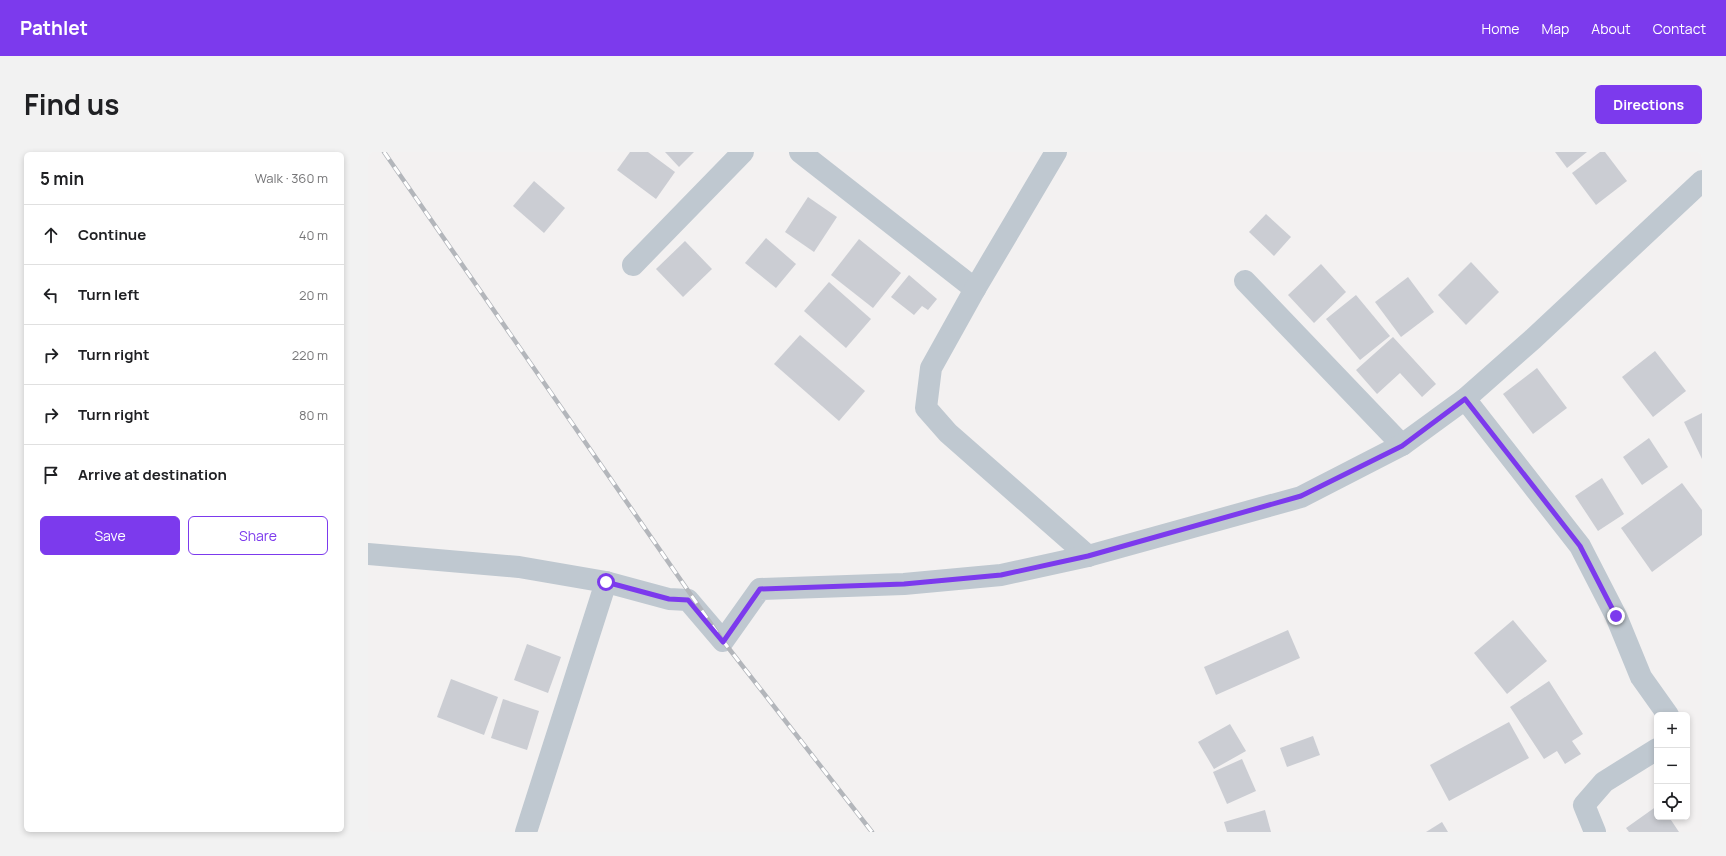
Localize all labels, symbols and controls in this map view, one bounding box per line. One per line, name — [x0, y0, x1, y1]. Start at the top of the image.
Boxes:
text: Pathlet — [20, 15, 88, 41]
text: Home — [1482, 19, 1519, 38]
text: Map — [1541, 19, 1569, 38]
text: About — [1591, 19, 1631, 38]
text: Contact — [1653, 19, 1706, 38]
text: Find us — [24, 85, 119, 123]
button: Directions — [1595, 85, 1702, 124]
text: 5 min — [40, 167, 84, 190]
text: Walk · 360 m — [255, 169, 328, 187]
icon: ahead — [40, 224, 62, 246]
text: Continue — [78, 224, 146, 245]
text: 40 m — [299, 226, 328, 244]
icon: left — [40, 284, 62, 306]
text: Turn left — [78, 284, 140, 305]
text: 20 m — [299, 286, 328, 304]
icon: right — [40, 344, 62, 366]
text: Turn right — [78, 344, 149, 365]
text: 220 m — [292, 346, 328, 364]
icon: right — [40, 404, 62, 426]
text: Turn right — [78, 404, 149, 425]
text: 80 m — [299, 406, 328, 424]
icon: arrive — [40, 464, 62, 486]
text: Arrive at destination — [78, 464, 227, 485]
button: Save — [40, 516, 180, 555]
button: Share — [188, 516, 328, 555]
route start — [597, 573, 615, 591]
route end — [1607, 607, 1625, 625]
map controls — [1654, 712, 1690, 820]
button: + — [1654, 712, 1690, 748]
button: − — [1654, 748, 1690, 784]
button: locate — [1654, 784, 1690, 820]

